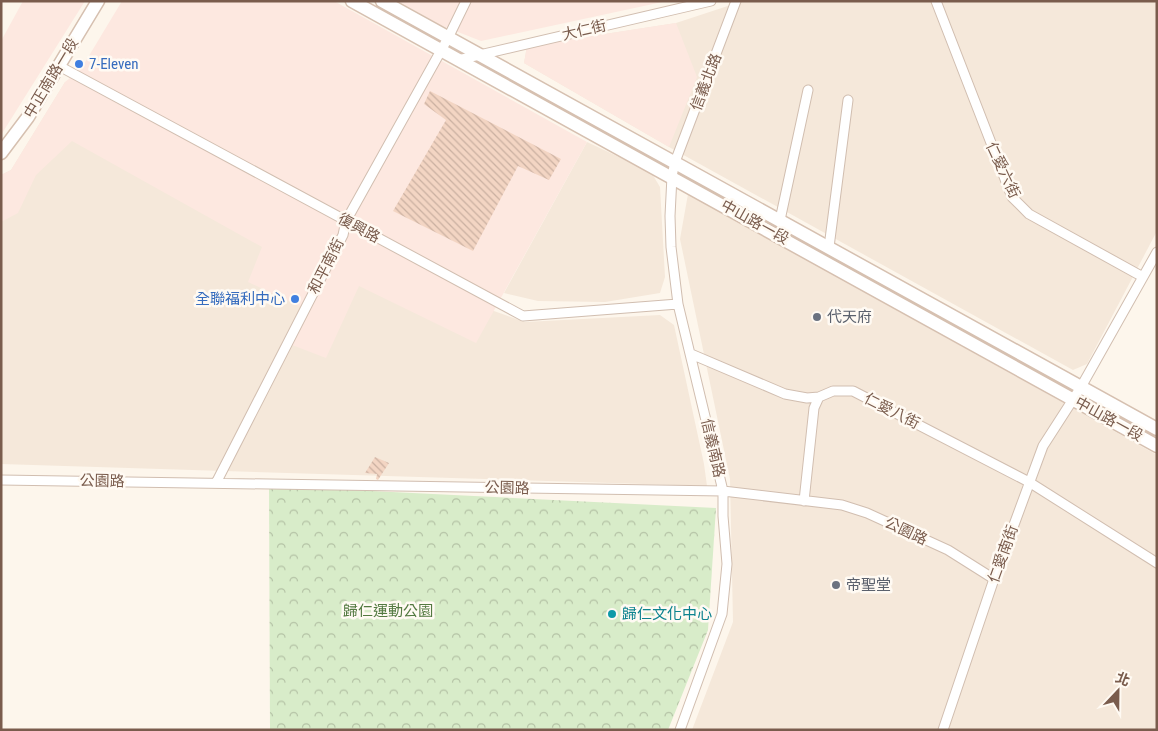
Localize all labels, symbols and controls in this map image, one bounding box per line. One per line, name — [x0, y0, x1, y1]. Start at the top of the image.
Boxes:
street label: 大仁街 — [560, 16, 608, 44]
street label: 中正南路一段 — [20, 35, 82, 121]
street label: 信義北路 — [687, 51, 725, 113]
place label: 7-Eleven — [89, 55, 139, 73]
marker: 7-Eleven — [73, 58, 85, 70]
street label: 仁愛六街 — [982, 139, 1024, 201]
street label: 中山路一段 — [718, 196, 792, 248]
street label: 復興路 — [335, 209, 383, 247]
street label: 和平南街 — [304, 235, 348, 297]
place label: 全聯福利中心 — [195, 290, 285, 308]
marker: 全聯福利中心 — [289, 293, 301, 305]
place label: 代天府 — [827, 308, 872, 326]
marker: 代天府 — [811, 311, 823, 323]
street label: 仁愛八街 — [861, 389, 923, 433]
street label: 中山路一段 — [1072, 393, 1146, 445]
street label: 信義南路 — [697, 417, 729, 479]
street label: 公園路 — [79, 472, 125, 490]
street label: 公園路 — [484, 479, 530, 497]
street label: 公園路 — [882, 513, 930, 549]
street label: 仁愛南街 — [984, 523, 1022, 585]
place label: 帝聖堂 — [846, 576, 891, 594]
marker: 帝聖堂 — [830, 579, 842, 591]
park label: 歸仁運動公園 — [343, 602, 433, 620]
place label: 歸仁文化中心 — [622, 605, 712, 623]
marker: 歸仁文化中心 — [606, 608, 618, 620]
north arrow — [1093, 666, 1143, 716]
text: 北 — [1113, 669, 1132, 689]

